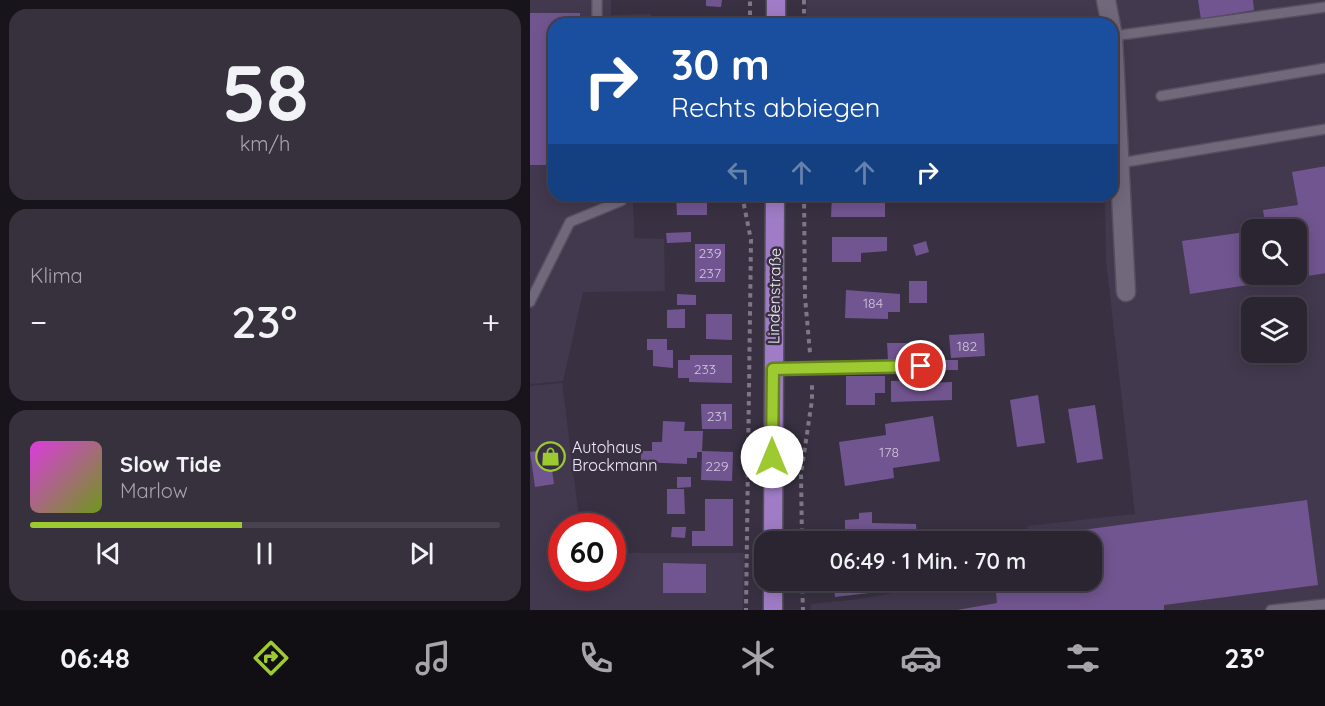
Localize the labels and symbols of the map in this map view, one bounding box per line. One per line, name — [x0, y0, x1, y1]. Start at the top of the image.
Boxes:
house number: 239 — [699, 244, 722, 262]
street label: Lindenstraße — [763, 248, 785, 344]
house number: 237 — [699, 264, 721, 282]
house number: 184 — [863, 294, 883, 312]
house number: 182 — [957, 337, 977, 355]
pin — [895, 340, 946, 391]
house number: 233 — [694, 360, 716, 378]
house number: 231 — [707, 407, 727, 425]
position arrow — [740, 425, 804, 489]
place label: Autohaus Brockmann — [572, 437, 658, 475]
shop icon: Autohaus Brockmann — [535, 440, 567, 472]
house number: 178 — [879, 443, 899, 461]
house number: 229 — [705, 457, 729, 475]
speed limit sign: 60 — [548, 513, 626, 591]

